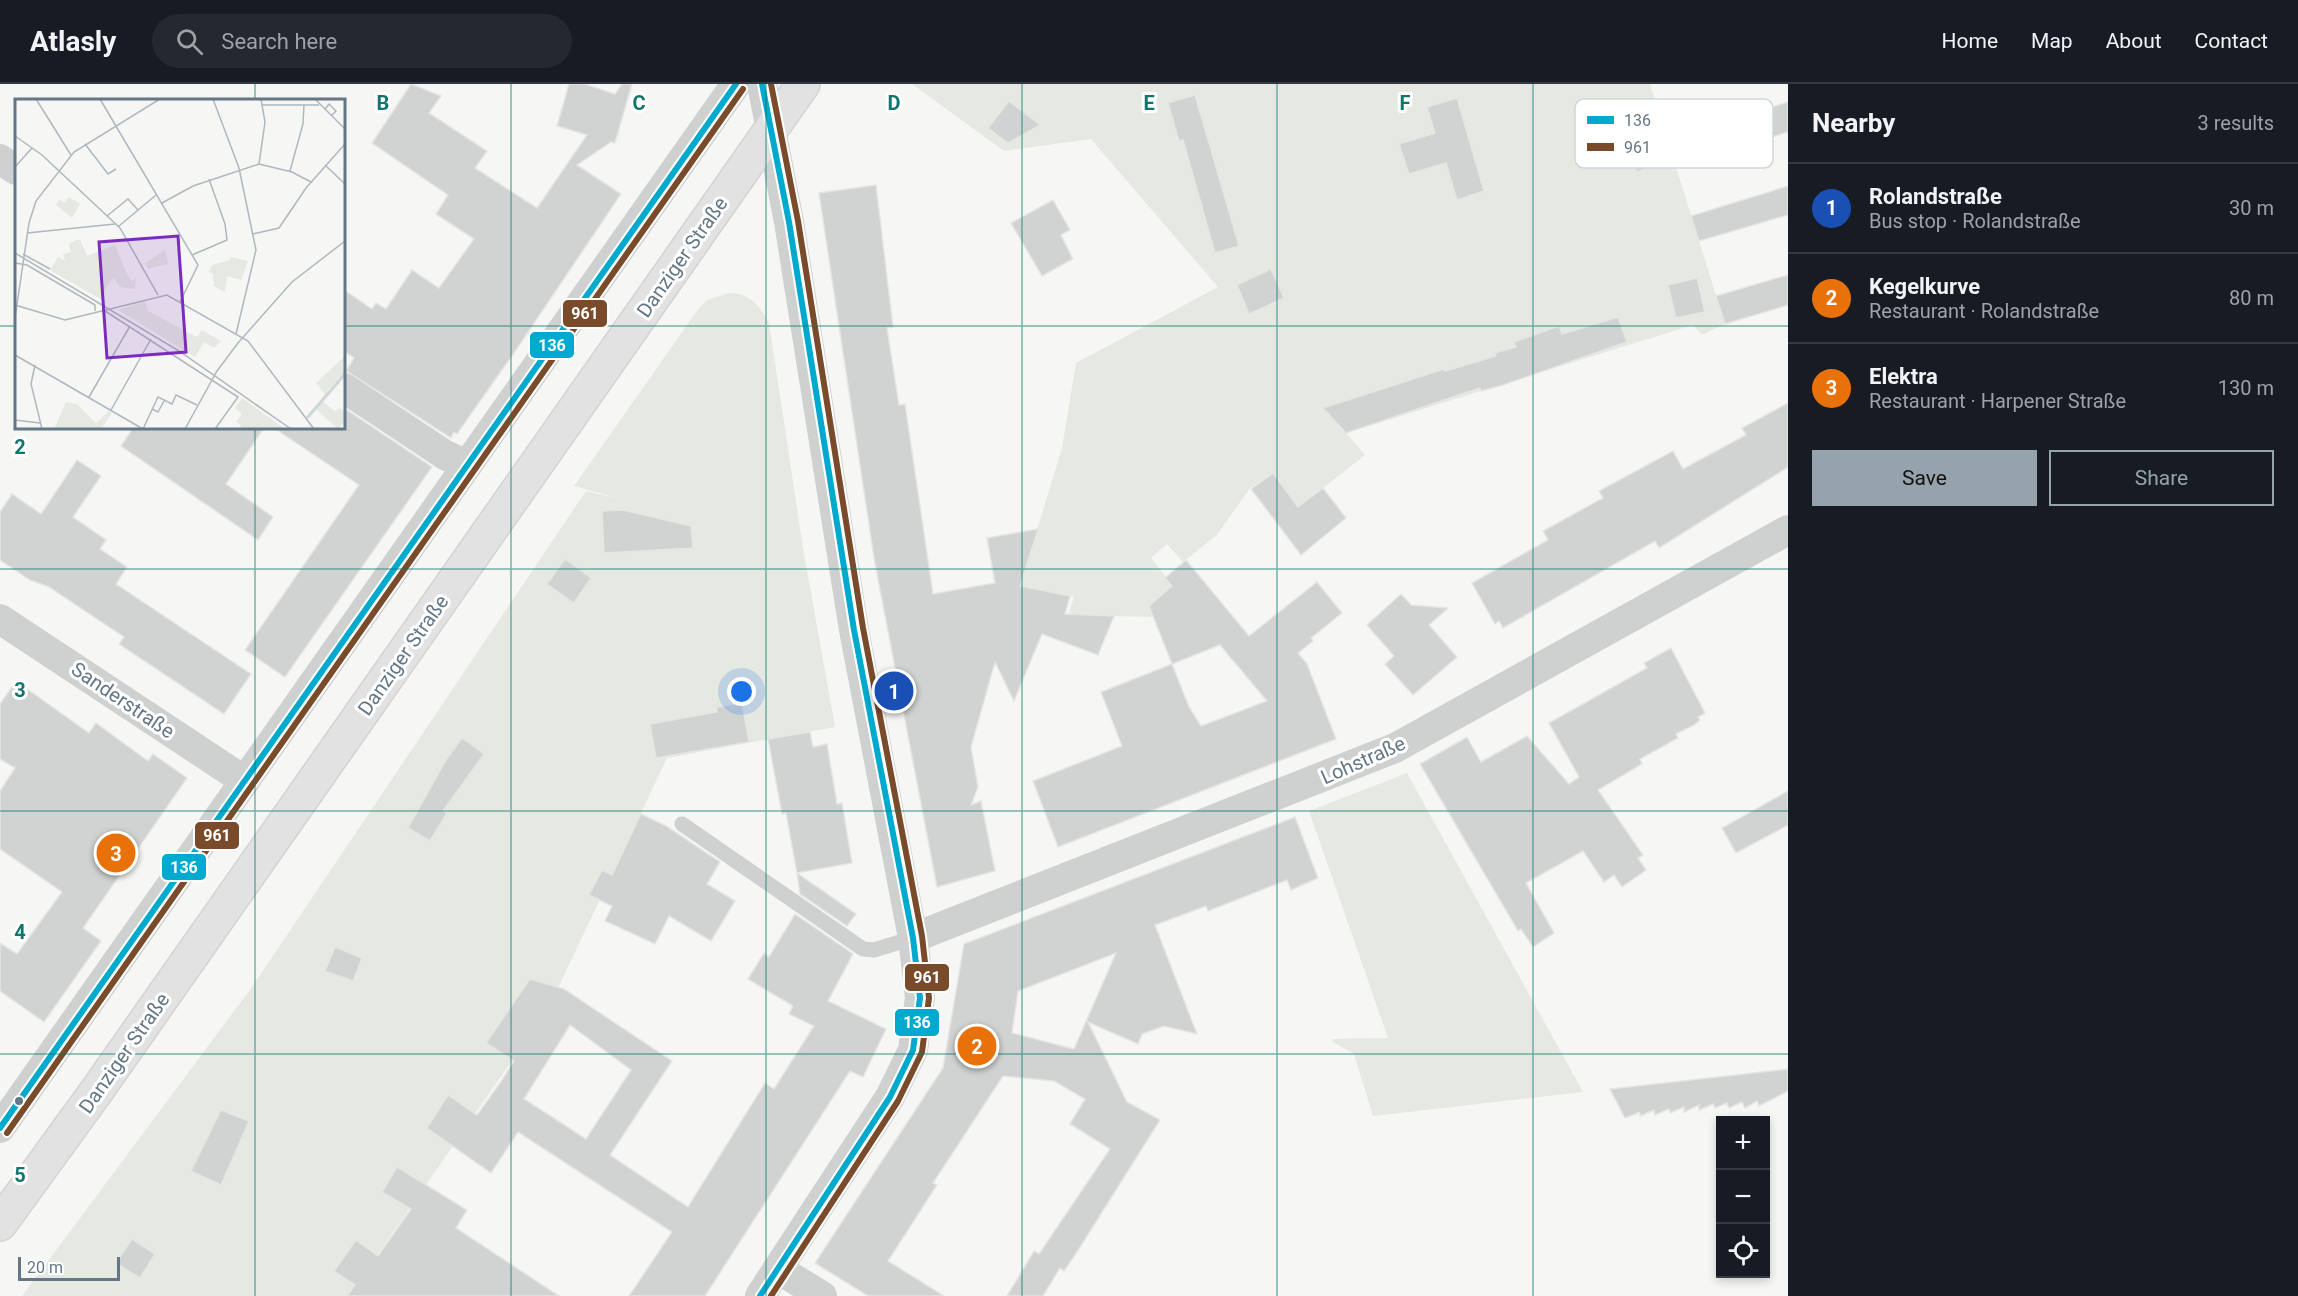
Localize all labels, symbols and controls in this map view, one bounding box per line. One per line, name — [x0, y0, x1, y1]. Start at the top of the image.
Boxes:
search box — [152, 14, 572, 68]
text: Atlasly — [30, 25, 116, 58]
icon: search — [173, 25, 206, 58]
text: Search here — [221, 29, 337, 54]
text: Home — [1942, 29, 1998, 53]
text: Map — [2031, 29, 2073, 53]
text: About — [2106, 29, 2162, 53]
text: Contact — [2195, 29, 2268, 53]
text: B — [377, 91, 389, 115]
text: C — [632, 91, 646, 115]
text: D — [888, 91, 901, 115]
text: E — [1143, 91, 1155, 115]
text: F — [1400, 91, 1411, 115]
inset map — [15, 99, 345, 429]
legend — [1575, 99, 1773, 168]
text: Nearby — [1812, 108, 1895, 138]
text: 136 — [1624, 111, 1651, 130]
text: 3 results — [2198, 111, 2274, 135]
text: 961 — [1624, 138, 1651, 157]
text: Rolandstraße — [1869, 184, 2002, 209]
street label: Danziger Straße — [632, 192, 732, 322]
text: 1 — [1826, 196, 1837, 220]
text: 30 m — [2229, 196, 2274, 220]
text: Bus stop · Rolandstraße — [1869, 209, 2081, 233]
text: Kegelkurve — [1869, 274, 1980, 299]
text: 2 — [1826, 286, 1837, 310]
text: 80 m — [2229, 286, 2274, 310]
line badge: 961 — [562, 299, 608, 328]
text: Restaurant · Rolandstraße — [1869, 299, 2099, 323]
text: 961 — [571, 304, 599, 323]
line badge: 136 — [529, 331, 575, 359]
text: 136 — [538, 336, 566, 355]
text: Elektra — [1869, 364, 1938, 389]
text: 3 — [1826, 376, 1837, 400]
text: 130 m — [2218, 376, 2274, 400]
text: Restaurant · Harpener Straße — [1869, 389, 2126, 413]
text: 2 — [14, 435, 26, 459]
button: Save — [1812, 450, 2037, 506]
button: Share — [2049, 450, 2274, 506]
street label: Danziger Straße — [353, 590, 453, 720]
street label: Sanderstraße — [67, 657, 179, 743]
pin: 1 — [874, 668, 914, 714]
your location — [727, 677, 756, 706]
text: 3 — [14, 678, 26, 702]
street label: Lohstraße — [1317, 731, 1409, 789]
line badge: 961 — [194, 821, 240, 850]
text: 961 — [203, 826, 231, 845]
pin: 3 — [96, 830, 136, 876]
line badge: 136 — [161, 853, 207, 881]
text: 136 — [170, 858, 198, 877]
text: 4 — [14, 920, 26, 944]
line badge: 961 — [904, 963, 950, 992]
text: 961 — [913, 968, 941, 987]
street label: Danziger Straße — [74, 988, 174, 1118]
line badge: 136 — [894, 1008, 940, 1037]
text: 136 — [903, 1013, 931, 1032]
pin: 2 — [958, 1024, 996, 1068]
unlabelled marker — [13, 1095, 25, 1107]
map controls — [1716, 1116, 1770, 1278]
button: + — [1716, 1116, 1770, 1170]
text: 5 — [14, 1163, 26, 1187]
button: − — [1716, 1170, 1770, 1224]
button: locate — [1716, 1224, 1770, 1278]
scale bar — [18, 1254, 120, 1282]
text: 20 m — [27, 1258, 63, 1277]

